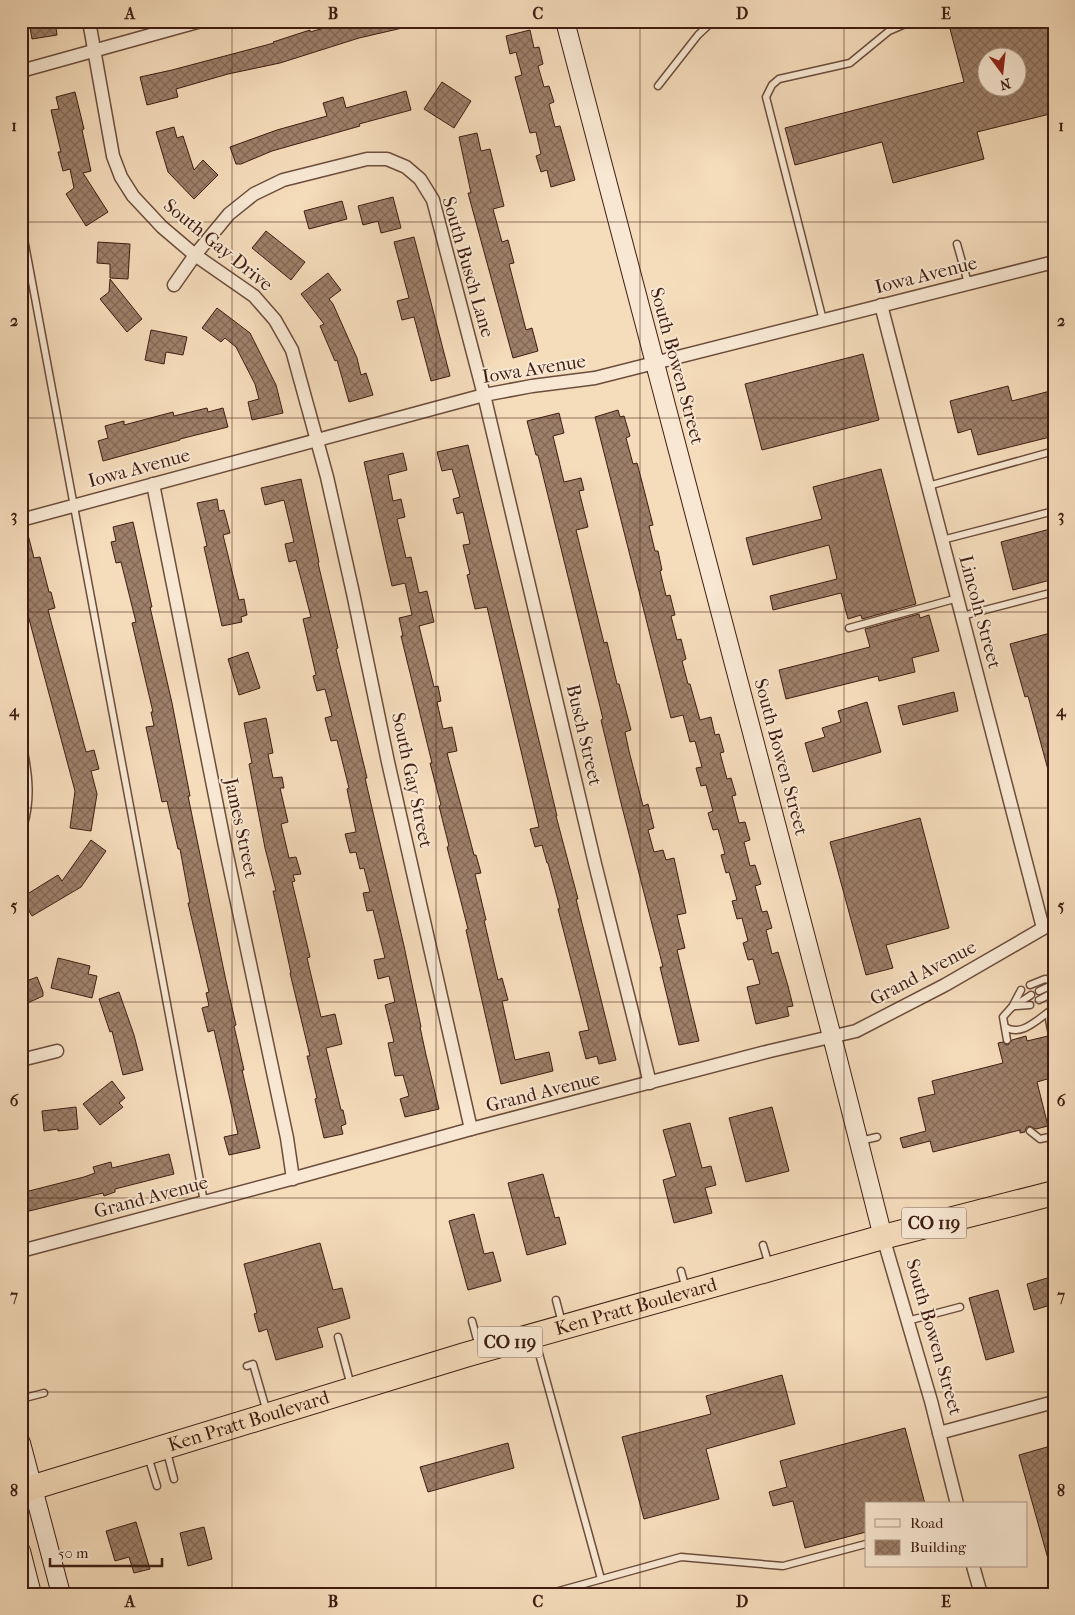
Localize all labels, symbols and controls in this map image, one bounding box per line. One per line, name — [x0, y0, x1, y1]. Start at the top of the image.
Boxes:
text: A — [124, 4, 136, 23]
text: B — [328, 4, 338, 23]
text: C — [533, 4, 544, 23]
text: D — [736, 4, 748, 23]
text: E — [941, 4, 951, 23]
north arrow — [978, 48, 1028, 98]
text: N — [998, 74, 1013, 94]
text: 1 — [11, 116, 17, 135]
text: 1 — [1058, 116, 1064, 135]
street label: South Gay Drive — [159, 194, 277, 296]
street label: South Busch Lane — [437, 194, 499, 340]
street label: Iowa Avenue — [873, 252, 979, 298]
street label: South Bowen Street — [645, 285, 709, 447]
text: 2 — [10, 311, 18, 330]
text: 2 — [1057, 311, 1065, 330]
street label: Iowa Avenue — [481, 350, 587, 388]
street label: Iowa Avenue — [86, 444, 192, 492]
text: 3 — [11, 506, 17, 526]
text: 3 — [1058, 506, 1064, 526]
street label: Lincoln Street — [954, 553, 1006, 671]
street label: South Bowen Street — [749, 676, 813, 838]
street label: Busch Street — [562, 682, 606, 788]
text: 4 — [8, 701, 20, 721]
text: 4 — [1055, 701, 1067, 721]
street label: South Gay Street — [387, 710, 437, 850]
street label: James Street — [219, 774, 262, 880]
text: 5 — [11, 896, 18, 915]
text: 5 — [1058, 896, 1065, 915]
street label: Grand Avenue — [866, 936, 980, 1010]
street label: Grand Avenue — [484, 1067, 602, 1117]
text: 6 — [10, 1091, 19, 1110]
text: 6 — [1057, 1091, 1066, 1110]
street label: Grand Avenue — [92, 1171, 210, 1223]
road number: CO 119 — [902, 1208, 966, 1238]
street label: South Bowen Street — [901, 1256, 967, 1418]
street label: Ken Pratt Boulevard — [552, 1273, 720, 1340]
text: 7 — [9, 1286, 18, 1305]
text: 7 — [1056, 1286, 1065, 1305]
road number: CO 119 — [478, 1326, 542, 1358]
street label: Ken Pratt Boulevard — [165, 1386, 332, 1456]
text: 8 — [10, 1481, 18, 1500]
text: 8 — [1057, 1481, 1065, 1500]
legend — [865, 1502, 1028, 1568]
text: Road — [910, 1514, 944, 1532]
scale bar — [50, 1535, 162, 1567]
text: Building — [910, 1538, 967, 1556]
text: 50 m — [58, 1544, 89, 1562]
text: A — [124, 1592, 136, 1611]
text: B — [328, 1592, 338, 1611]
text: C — [533, 1592, 544, 1611]
text: D — [736, 1592, 748, 1611]
text: E — [941, 1592, 951, 1611]

